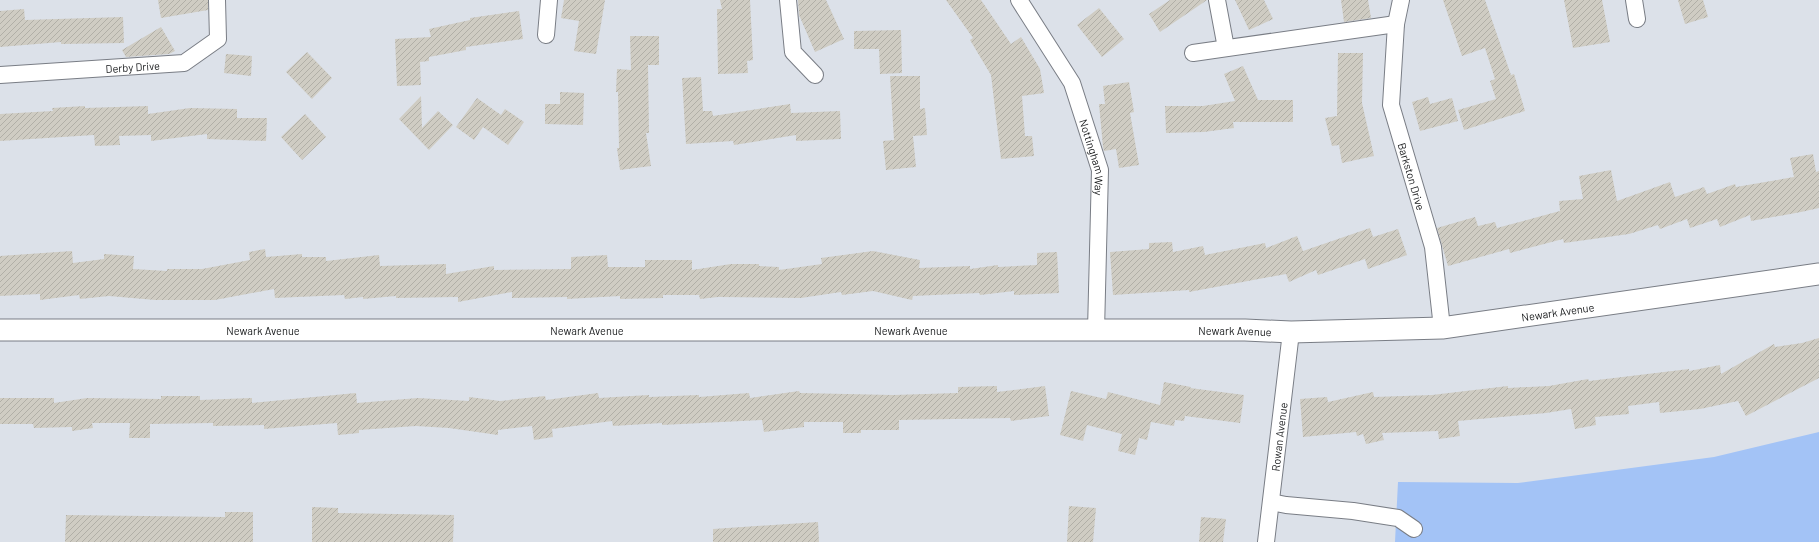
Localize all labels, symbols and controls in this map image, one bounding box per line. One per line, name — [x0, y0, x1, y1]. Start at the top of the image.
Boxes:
street label: Derby Drive — [105, 58, 160, 75]
street label: Nottingham Way — [1078, 117, 1107, 196]
street label: Barkston Drive — [1396, 141, 1428, 212]
street label: Newark Avenue — [1520, 300, 1595, 323]
street label: Newark Avenue — [1198, 323, 1272, 338]
street label: Newark Avenue — [226, 324, 300, 337]
street label: Newark Avenue — [550, 324, 624, 337]
street label: Newark Avenue — [874, 324, 948, 337]
street label: Rowan Avenue — [1268, 402, 1289, 472]

